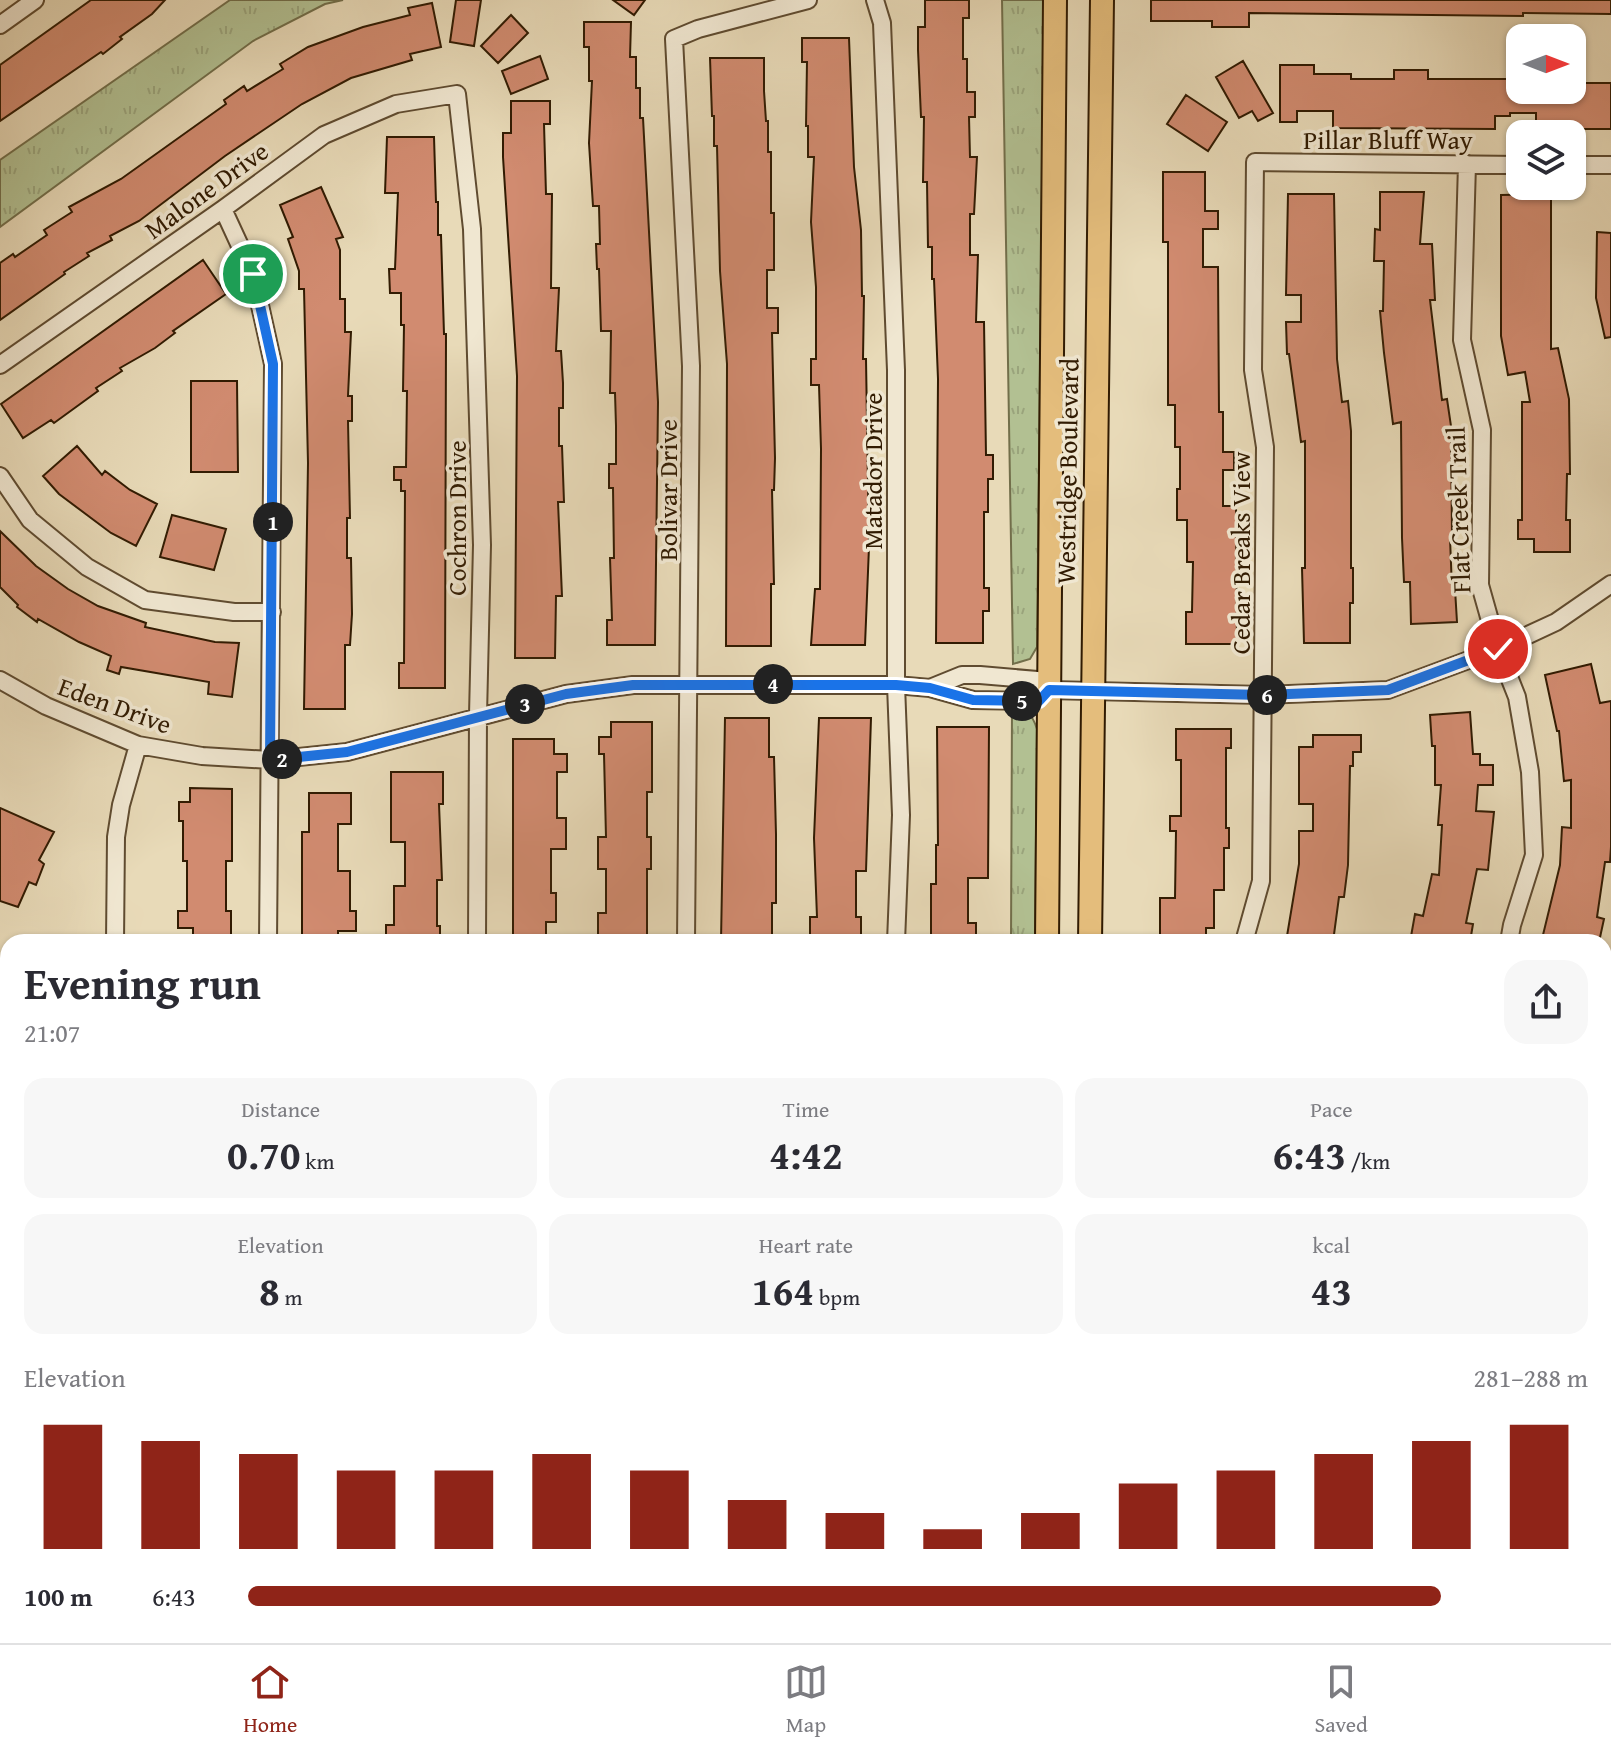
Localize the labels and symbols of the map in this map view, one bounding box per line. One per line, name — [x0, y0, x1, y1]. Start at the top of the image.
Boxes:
north arrow — [1506, 24, 1586, 104]
street label: Pillar Bluff Way — [1303, 120, 1473, 159]
street label: Malone Drive — [136, 132, 276, 248]
pin — [219, 240, 287, 308]
street label: Westridge Boulevard — [1046, 357, 1088, 584]
street label: Matador Drive — [853, 393, 892, 550]
street label: Bolivar Drive — [648, 419, 687, 561]
street label: Flat Creek Trail — [1436, 426, 1480, 594]
street label: Cochron Drive — [437, 440, 476, 596]
street label: Cedar Breaks View — [1221, 451, 1260, 654]
pin: 1 — [253, 502, 293, 542]
pin — [1464, 615, 1532, 683]
pin: 4 — [753, 664, 793, 704]
street label: Eden Drive — [53, 667, 177, 743]
pin: 6 — [1247, 675, 1287, 715]
pin: 5 — [1002, 681, 1042, 721]
pin: 3 — [505, 684, 545, 724]
pin: 2 — [262, 739, 302, 779]

